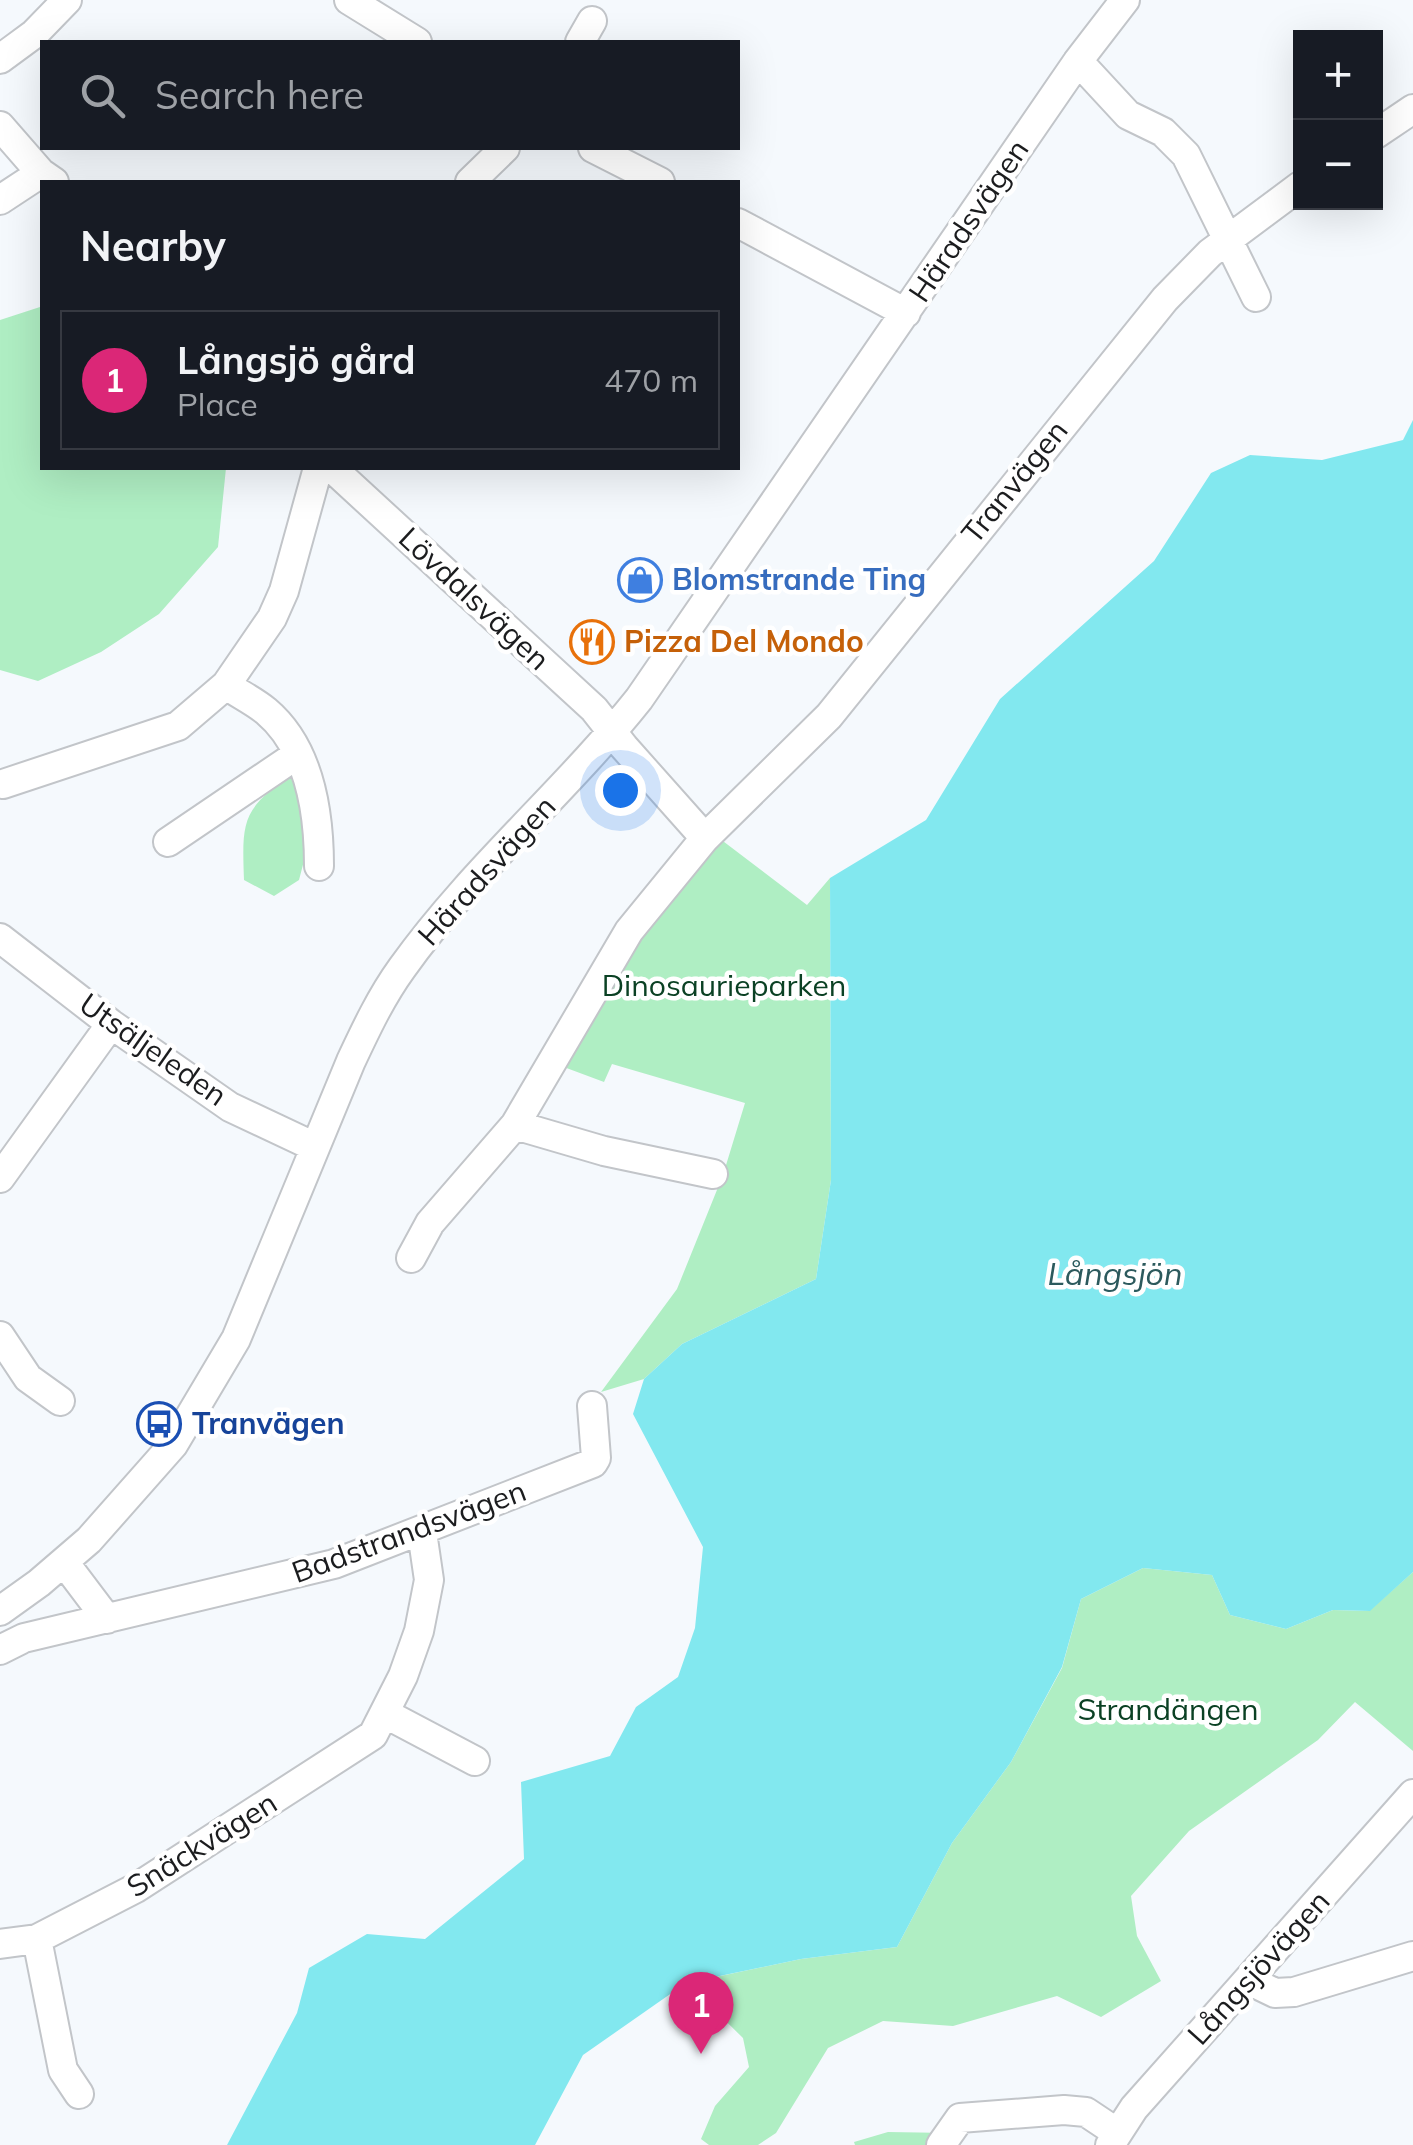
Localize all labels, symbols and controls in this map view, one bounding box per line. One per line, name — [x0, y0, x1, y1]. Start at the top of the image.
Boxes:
map controls — [1293, 30, 1383, 210]
button: + — [1293, 30, 1383, 120]
search box — [40, 40, 740, 150]
icon: search — [75, 68, 130, 123]
text: Search here — [155, 71, 364, 119]
button: − — [1293, 120, 1383, 210]
street label: Häradsvägen — [900, 132, 1037, 309]
text: Nearby — [80, 219, 226, 272]
text: Långsjö gård — [177, 336, 416, 384]
text: 1 — [105, 360, 124, 400]
text: 470 m — [604, 360, 698, 400]
text: Place — [177, 384, 258, 424]
street label: Tranvägen — [953, 412, 1076, 551]
street label: Lövdalsvägen — [391, 519, 558, 678]
shop icon: Blomstrande Ting — [617, 557, 663, 603]
place label: Blomstrande Ting — [672, 560, 926, 598]
restaurant icon: Pizza Del Mondo — [569, 619, 615, 665]
place label: Pizza Del Mondo — [624, 622, 864, 660]
your location — [595, 765, 646, 816]
street label: Häradsvägen — [409, 788, 563, 953]
park label: Dinosaurieparken — [602, 966, 846, 1004]
street label: Utsäljeleden — [73, 985, 235, 1114]
water label: Långsjön — [1047, 1253, 1183, 1293]
bus stop icon: Tranvägen — [136, 1401, 182, 1447]
place label: Tranvägen — [192, 1404, 345, 1442]
street label: Badstrandsvägen — [286, 1471, 531, 1591]
park label: Strandängen — [1077, 1690, 1259, 1728]
street label: Snäckvägen — [119, 1783, 284, 1905]
street label: Långsjövägen — [1179, 1882, 1338, 2052]
pin: 1 — [668, 1972, 734, 2054]

